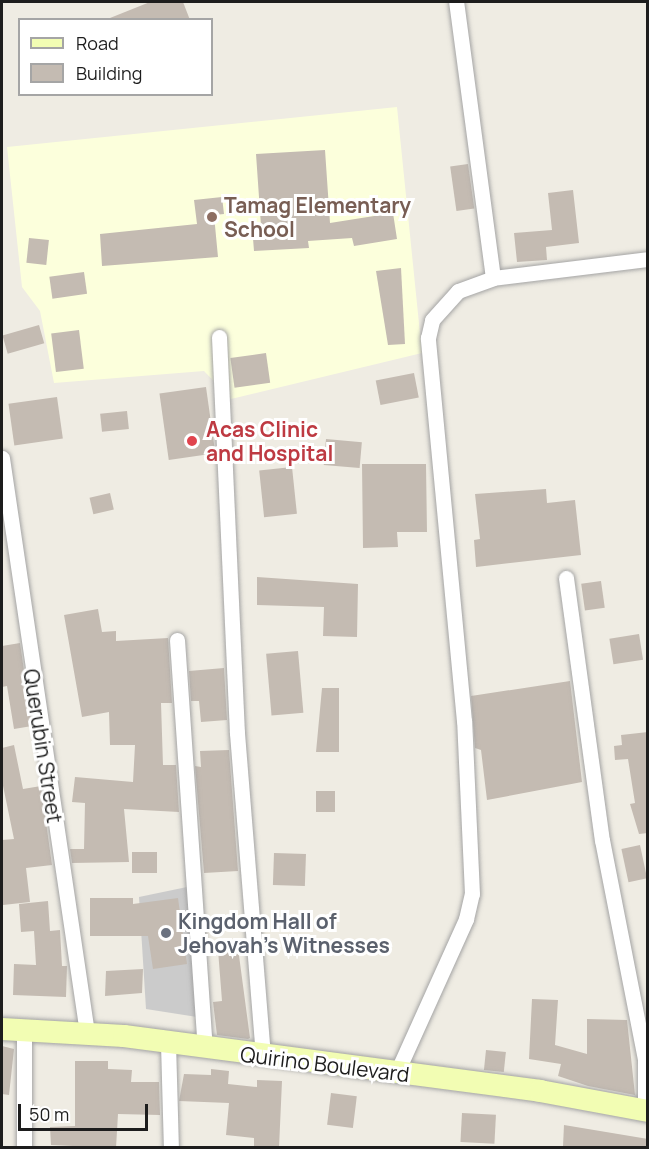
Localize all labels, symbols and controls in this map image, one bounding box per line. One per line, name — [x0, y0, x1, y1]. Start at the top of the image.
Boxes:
legend — [18, 18, 213, 96]
text: Road — [76, 31, 119, 55]
text: Building — [76, 61, 142, 85]
place label: Tamag Elementary School — [224, 192, 411, 242]
marker: Tamag Elementary School — [205, 210, 219, 224]
place label: Acas Clinic and Hospital — [206, 416, 333, 466]
marker: Acas Clinic and Hospital — [183, 432, 201, 450]
street label: Querubin Street — [18, 667, 68, 825]
place label: Kingdom Hall of Jehovah's Witnesses — [178, 908, 389, 958]
marker: Kingdom Hall of Jehovah's Witnesses — [159, 926, 173, 940]
street label: Quirino Boulevard — [239, 1041, 411, 1087]
scale bar — [21, 1092, 152, 1130]
text: 50 m — [29, 1102, 69, 1126]

